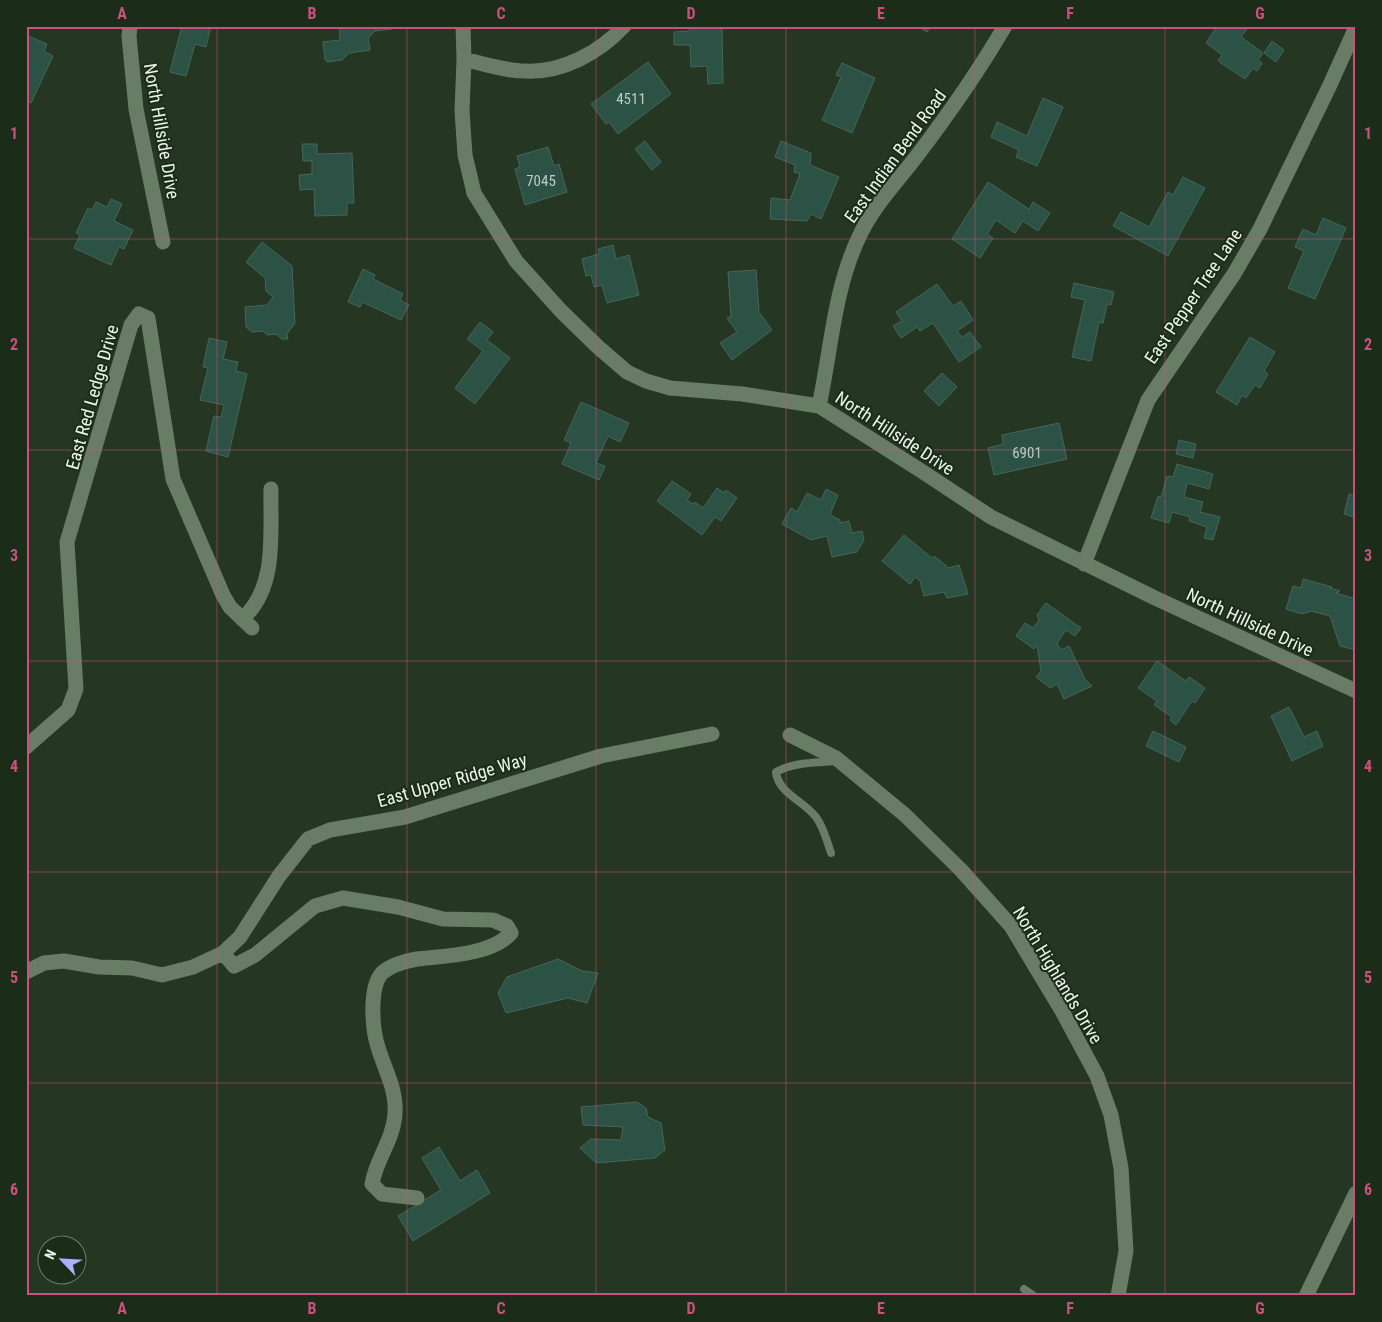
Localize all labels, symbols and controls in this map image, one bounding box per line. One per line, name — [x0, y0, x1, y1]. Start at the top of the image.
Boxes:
text: A — [117, 4, 127, 23]
text: B — [308, 4, 317, 23]
text: C — [496, 4, 506, 23]
text: D — [686, 4, 696, 23]
text: E — [877, 4, 885, 23]
text: F — [1066, 4, 1074, 23]
text: G — [1255, 4, 1265, 23]
street label: North Hillside Drive — [140, 61, 184, 201]
street label: East Indian Bend Road — [840, 85, 950, 227]
house number: 4511 — [616, 90, 646, 108]
text: 1 — [10, 124, 18, 143]
text: 1 — [1364, 124, 1372, 143]
house number: 7045 — [526, 172, 556, 190]
street label: East Pepper Tree Lane — [1140, 224, 1246, 368]
street label: East Red Ledge Drive — [61, 322, 123, 472]
text: 2 — [10, 335, 18, 354]
text: 2 — [1364, 335, 1372, 354]
street label: North Hillside Drive — [832, 387, 958, 479]
house number: 6901 — [1012, 444, 1042, 462]
text: 3 — [10, 546, 18, 565]
text: 3 — [1364, 546, 1372, 565]
street label: North Hillside Drive — [1183, 583, 1317, 661]
street label: East Upper Ridge Way — [375, 748, 530, 811]
text: 4 — [10, 757, 18, 776]
text: 4 — [1364, 757, 1372, 776]
street label: North Highlands Drive — [1009, 903, 1107, 1047]
text: 5 — [10, 968, 18, 987]
text: 5 — [1364, 968, 1372, 987]
text: 6 — [10, 1180, 18, 1199]
text: 6 — [1364, 1180, 1372, 1199]
north arrow — [38, 1234, 88, 1284]
text: N — [41, 1247, 59, 1262]
text: A — [117, 1299, 127, 1318]
text: B — [308, 1299, 317, 1318]
text: C — [496, 1299, 506, 1318]
text: D — [686, 1299, 696, 1318]
text: E — [877, 1299, 885, 1318]
text: F — [1066, 1299, 1074, 1318]
text: G — [1255, 1299, 1265, 1318]

